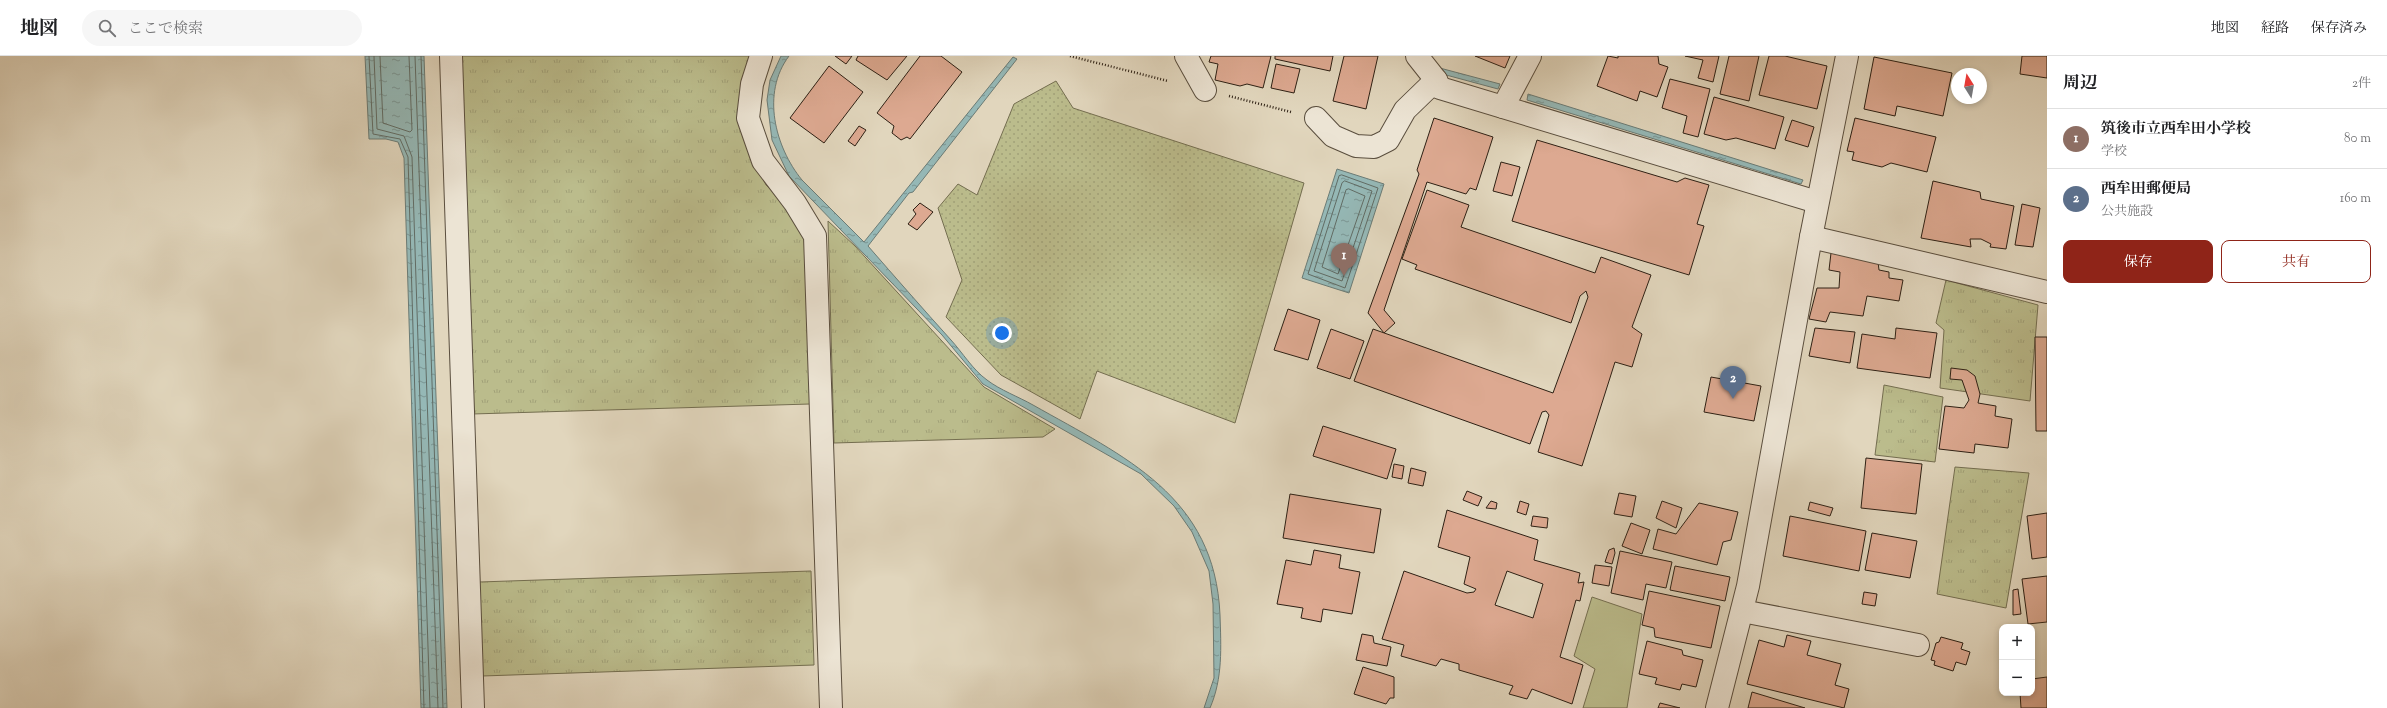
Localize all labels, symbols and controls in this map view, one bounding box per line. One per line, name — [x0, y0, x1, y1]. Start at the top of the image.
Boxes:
search box — [82, 10, 362, 46]
text: 地図 — [20, 16, 58, 43]
icon: search — [96, 17, 118, 39]
text: ここで検索 — [128, 19, 203, 40]
text: 地図 — [2211, 19, 2239, 39]
text: 経路 — [2261, 19, 2289, 39]
text: 保存済み — [2311, 19, 2367, 39]
north arrow — [1951, 68, 1987, 104]
text: 周辺 — [2063, 72, 2097, 96]
text: 2件 — [2352, 75, 2371, 93]
text: 筑後市立西牟田小学校 — [2101, 119, 2251, 140]
text: 1 — [2074, 130, 2078, 148]
text: 80 m — [2344, 130, 2371, 148]
text: 学校 — [2101, 143, 2127, 161]
text: 西牟田郵便局 — [2101, 179, 2191, 200]
text: 2 — [2073, 190, 2079, 208]
text: 160 m — [2340, 190, 2371, 208]
text: 公共施設 — [2101, 203, 2153, 221]
button: 保存 — [2063, 240, 2213, 283]
button: 共有 — [2221, 240, 2371, 283]
pin: 1 — [1331, 243, 1357, 276]
your location — [992, 323, 1012, 343]
pin: 2 — [1720, 366, 1746, 399]
map controls — [1999, 624, 2035, 696]
button: + — [1999, 624, 2035, 660]
button: − — [1999, 660, 2035, 696]

